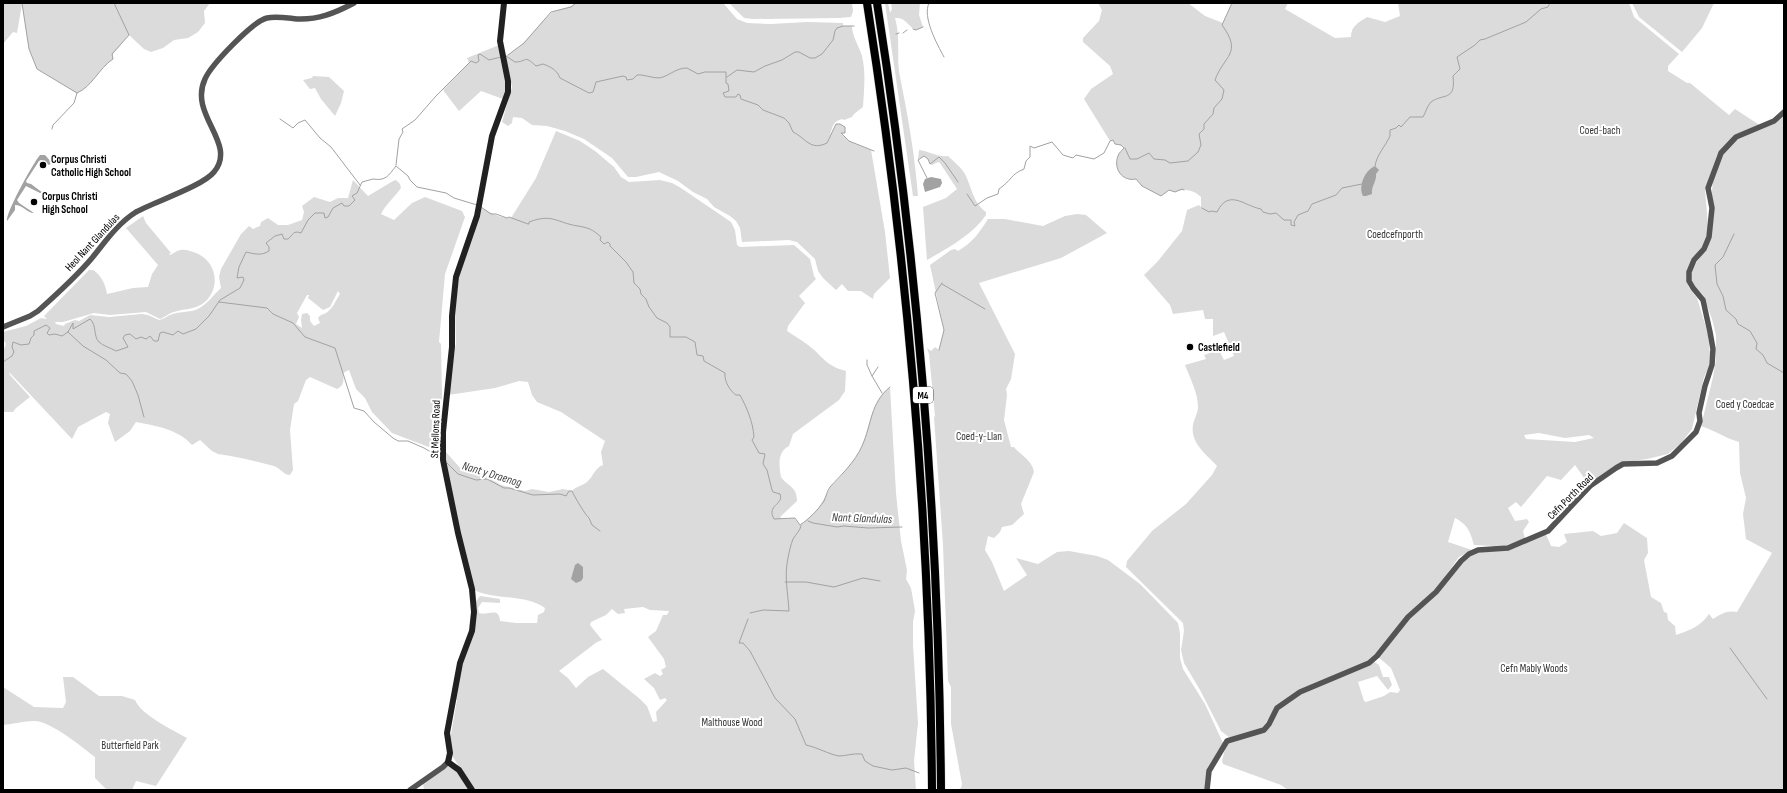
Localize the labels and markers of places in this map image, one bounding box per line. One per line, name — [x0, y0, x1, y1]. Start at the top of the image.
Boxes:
place label: Corpus Christi Catholic High School — [51, 153, 131, 179]
marker: Corpus Christi Catholic High School — [38, 160, 48, 170]
place label: Corpus Christi High School — [42, 190, 98, 216]
marker: Corpus Christi High School — [29, 197, 39, 207]
place label: Castlefield — [1198, 341, 1240, 354]
marker: Castlefield — [1185, 342, 1195, 352]

